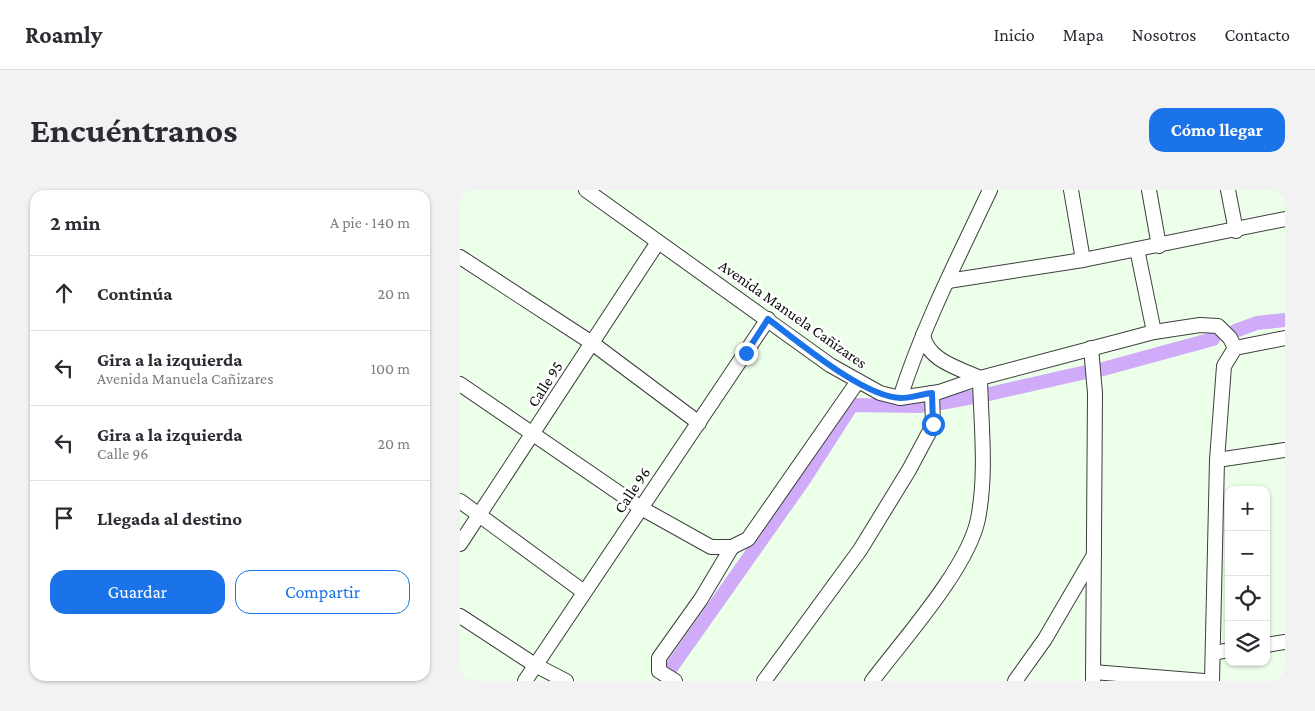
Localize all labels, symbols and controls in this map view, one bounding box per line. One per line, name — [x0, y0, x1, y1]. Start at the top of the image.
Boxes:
text: Roamly — [25, 21, 102, 48]
text: Inicio — [994, 25, 1035, 45]
text: Mapa — [1063, 25, 1104, 45]
text: Nosotros — [1132, 25, 1196, 45]
text: Contacto — [1224, 25, 1290, 45]
button: Cómo llegar — [1149, 108, 1285, 152]
text: Encuéntranos — [30, 111, 237, 150]
text: 2 min — [50, 211, 101, 235]
text: A pie · 140 m — [330, 214, 410, 231]
street label: Avenida Manuela Cañizares — [716, 256, 870, 372]
icon: ahead — [50, 279, 78, 307]
text: Continúa — [97, 283, 173, 304]
text: 20 m — [377, 285, 410, 302]
route end — [735, 342, 758, 365]
text: Gira a la izquierda — [97, 349, 243, 370]
icon: left — [50, 354, 78, 382]
street label: Calle 95 — [524, 358, 566, 410]
text: 100 m — [371, 360, 410, 377]
text: Avenida Manuela Cañizares — [97, 370, 273, 387]
route start — [922, 413, 945, 436]
text: Gira a la izquierda — [97, 424, 243, 445]
icon: left — [50, 429, 78, 457]
text: 20 m — [377, 435, 410, 452]
text: Calle 96 — [97, 445, 148, 462]
street label: Calle 96 — [611, 464, 653, 516]
map controls — [1225, 486, 1270, 666]
button: + — [1225, 486, 1270, 531]
icon: arrive — [50, 504, 78, 532]
text: Llegada al destino — [97, 508, 242, 529]
button: − — [1225, 531, 1270, 576]
button: Guardar — [50, 570, 225, 614]
button: Compartir — [235, 570, 410, 614]
button: locate — [1225, 576, 1270, 621]
button: layers — [1225, 621, 1270, 666]

